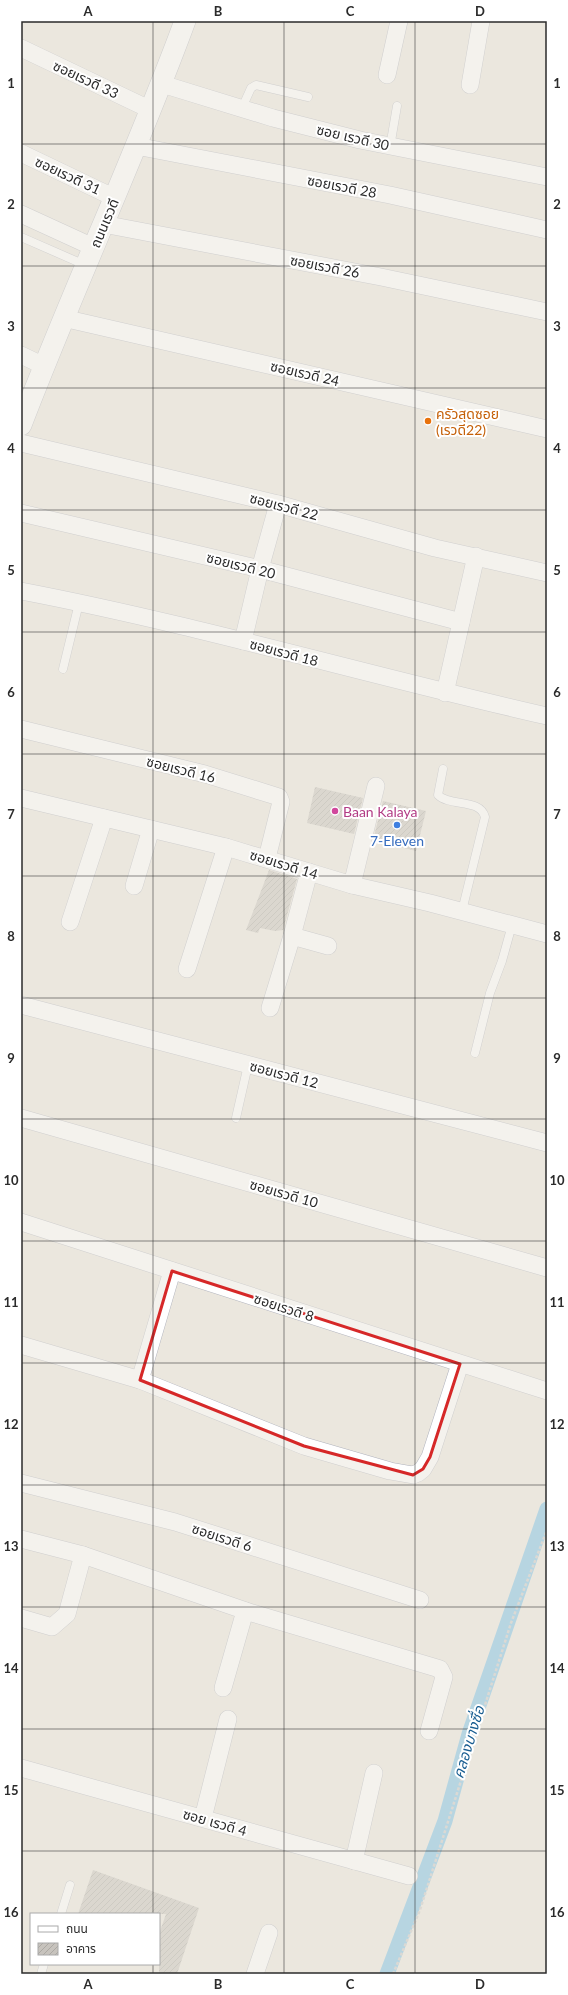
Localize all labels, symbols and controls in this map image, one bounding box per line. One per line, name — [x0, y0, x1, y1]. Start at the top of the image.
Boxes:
text: A — [82, 3, 93, 19]
text: B — [214, 3, 223, 19]
text: C — [346, 3, 355, 19]
text: D — [475, 3, 485, 19]
street label: ซอยเรวดี 33 — [51, 56, 121, 102]
text: 1 — [7, 75, 15, 91]
text: 1 — [553, 75, 561, 91]
street label: ซอย เรวดี 30 — [315, 120, 391, 154]
street label: ซอยเรวดี 31 — [33, 152, 103, 198]
street label: ซอยเรวดี 28 — [306, 171, 378, 201]
text: 2 — [7, 196, 15, 212]
street label: ถนนเรวดี — [86, 196, 122, 250]
text: 2 — [553, 196, 561, 212]
street label: ซอยเรวดี 26 — [289, 251, 361, 281]
text: 3 — [7, 318, 15, 334]
text: 3 — [553, 318, 561, 334]
street label: ซอยเรวดี 24 — [269, 357, 341, 389]
place label: ครัวสุดซอย (เรวดี22) — [436, 405, 499, 438]
marker: ครัวสุดซอย (เรวดี22) — [423, 416, 433, 426]
text: 4 — [7, 440, 15, 456]
text: 4 — [553, 440, 561, 456]
street label: ซอยเรวดี 22 — [248, 489, 320, 523]
street label: ซอยเรวดี 20 — [205, 548, 277, 582]
text: 5 — [7, 562, 15, 578]
text: 5 — [553, 562, 561, 578]
street label: ซอยเรวดี 18 — [248, 635, 320, 669]
text: 6 — [7, 684, 15, 700]
text: 6 — [553, 684, 561, 700]
street label: ซอยเรวดี 16 — [145, 752, 217, 786]
place label: Baan Kalaya — [343, 803, 418, 820]
text: 7 — [7, 806, 15, 822]
marker: Baan Kalaya — [330, 806, 340, 816]
text: 7 — [553, 806, 561, 822]
marker: 7-Eleven — [392, 820, 402, 830]
place label: 7-Eleven — [370, 832, 424, 849]
street label: ซอยเรวดี 14 — [248, 846, 320, 882]
text: 8 — [7, 928, 15, 944]
text: 8 — [553, 928, 561, 944]
text: 9 — [7, 1050, 15, 1066]
text: 9 — [553, 1050, 561, 1066]
street label: ซอยเรวดี 12 — [248, 1057, 320, 1091]
text: 10 — [3, 1172, 19, 1188]
text: 10 — [549, 1172, 565, 1188]
street label: ซอยเรวดี 10 — [248, 1175, 320, 1211]
street label: ซอยเรวดี 8 — [252, 1289, 316, 1325]
text: 11 — [3, 1294, 19, 1310]
text: 11 — [549, 1294, 565, 1310]
text: 12 — [3, 1416, 19, 1432]
text: 12 — [549, 1416, 565, 1432]
street label: ซอยเรวดี 6 — [190, 1519, 254, 1555]
text: 13 — [3, 1538, 19, 1554]
text: 13 — [549, 1538, 565, 1554]
text: 14 — [3, 1660, 19, 1676]
text: 14 — [549, 1660, 565, 1676]
water label: คลองบางซื่อ — [448, 1702, 488, 1780]
text: 15 — [3, 1782, 19, 1798]
text: 15 — [549, 1782, 565, 1798]
street label: ซอย เรวดี 4 — [181, 1805, 249, 1839]
text: 16 — [3, 1904, 19, 1920]
text: 16 — [549, 1904, 565, 1920]
legend — [30, 1913, 160, 1965]
text: ถนน — [66, 1921, 88, 1936]
text: อาคาร — [66, 1941, 96, 1956]
text: A — [82, 1976, 93, 1992]
text: B — [214, 1976, 223, 1992]
text: C — [346, 1976, 355, 1992]
text: D — [475, 1976, 485, 1992]

